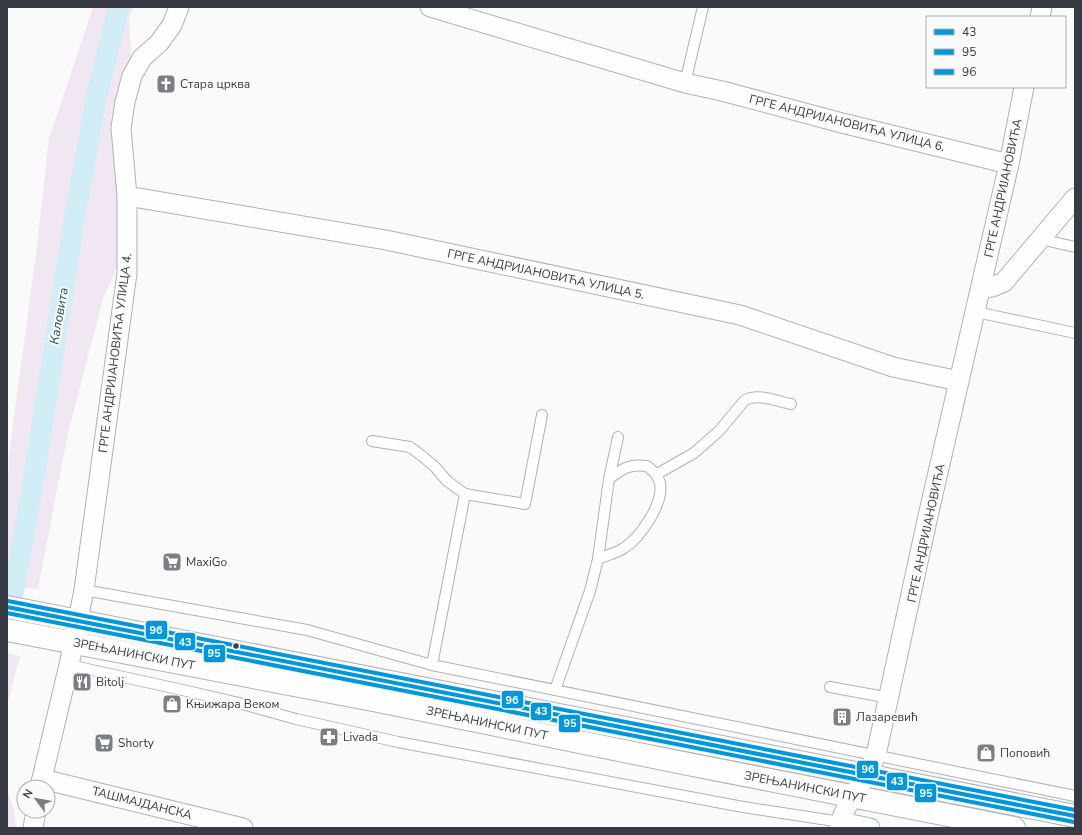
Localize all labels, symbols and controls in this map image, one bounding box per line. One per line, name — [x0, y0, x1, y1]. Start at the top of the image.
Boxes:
legend — [926, 16, 1066, 88]
text: 43 — [962, 24, 976, 40]
text: 95 — [962, 44, 976, 60]
text: 96 — [962, 64, 976, 80]
church icon: Стара црква — [155, 73, 177, 95]
place label: Стара црква — [180, 76, 250, 92]
street label: ГРГЕ АНДРИЈАНОВИЋА УЛИЦА 6. — [747, 91, 947, 155]
street label: ГРГЕ АНДРИЈАНОВИЋА — [980, 117, 1026, 259]
street label: ГРГЕ АНДРИЈАНОВИЋА УЛИЦА 5. — [446, 245, 646, 303]
street label: ГРГЕ АНДРИЈАНОВИЋА УЛИЦА 4. — [95, 252, 135, 454]
water label: Каловита — [45, 286, 73, 346]
street label: ГРГЕ АНДРИЈАНОВИЋА — [903, 462, 949, 604]
supermarket icon: MaxiGo — [161, 551, 183, 573]
place label: MaxiGo — [186, 554, 227, 570]
line badge: 96 — [145, 620, 168, 640]
text: 96 — [149, 623, 163, 638]
line badge: 43 — [174, 632, 196, 651]
street label: ЗРЕЊАНИНСКИ ПУТ — [72, 634, 197, 674]
text: 43 — [178, 635, 192, 650]
unlabelled marker — [231, 641, 241, 651]
line badge: 95 — [203, 644, 226, 663]
text: 95 — [207, 646, 221, 661]
restaurant icon: Bitolj — [71, 671, 93, 693]
place label: Bitolj — [96, 674, 124, 690]
line badge: 96 — [501, 690, 524, 709]
shop icon: Књижара Веком — [161, 693, 183, 715]
text: 96 — [505, 693, 519, 708]
place label: Књижара Веком — [186, 696, 279, 712]
street label: ЗРЕЊАНИНСКИ ПУТ — [425, 702, 550, 744]
line badge: 43 — [530, 702, 552, 721]
text: 43 — [534, 704, 548, 719]
building icon: Лазаревић — [831, 706, 853, 728]
place label: Лазаревић — [856, 709, 918, 725]
line badge: 95 — [558, 714, 581, 733]
text: 95 — [563, 716, 577, 731]
pharmacy icon: Livada — [318, 726, 340, 748]
place label: Livada — [343, 729, 378, 745]
supermarket icon: Shorty — [93, 732, 115, 754]
place label: Shorty — [118, 735, 155, 751]
shop icon: Поповић — [975, 742, 997, 764]
place label: Поповић — [1000, 745, 1050, 761]
line badge: 96 — [856, 760, 879, 779]
text: 96 — [861, 762, 875, 777]
street label: ЗРЕЊАНИНСКИ ПУТ — [743, 767, 868, 807]
line badge: 43 — [886, 772, 908, 791]
text: 43 — [890, 774, 904, 789]
north arrow — [16, 779, 56, 819]
street label: ТАШМАЈДАНСКА — [90, 783, 194, 823]
line badge: 95 — [914, 783, 937, 803]
text: N — [19, 786, 36, 801]
text: 95 — [919, 786, 933, 801]

